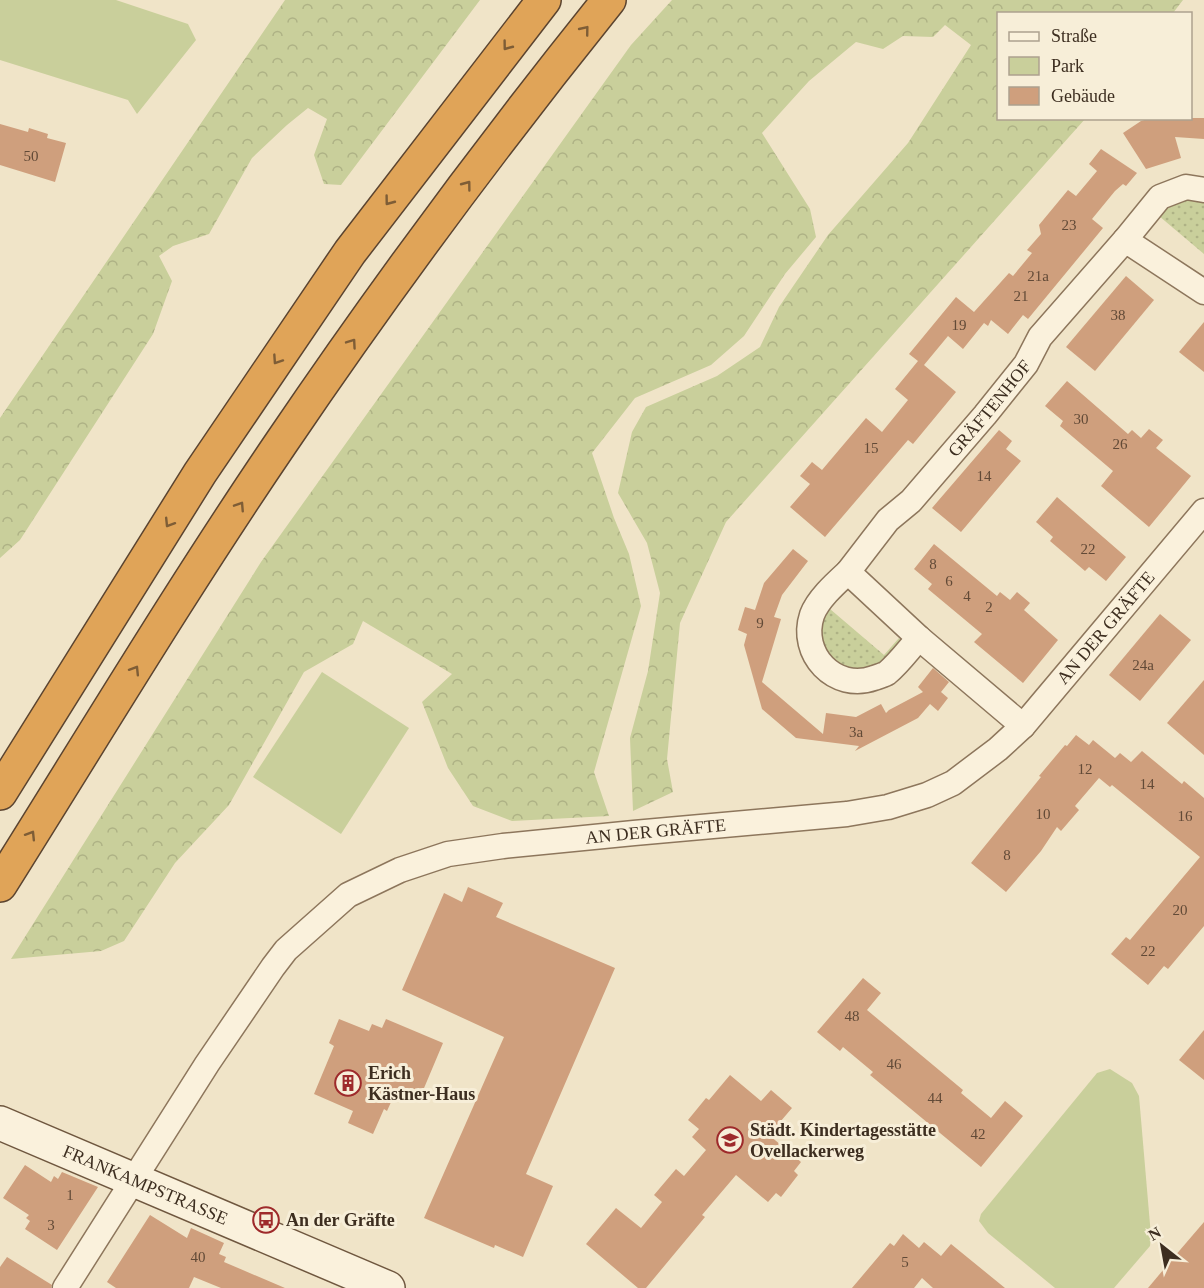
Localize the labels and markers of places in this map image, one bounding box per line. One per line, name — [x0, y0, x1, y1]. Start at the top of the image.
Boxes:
place label: Erich Kästner-Haus — [368, 1063, 475, 1104]
building icon: Erich Kästner-Haus — [333, 1068, 363, 1098]
place label: Städt. Kindertagesstätte Ovellackerweg — [750, 1120, 936, 1161]
school or university icon: Städt. Kindertagesstätte Ovellackerweg — [715, 1125, 745, 1155]
bus stop icon: An der Gräfte — [251, 1205, 281, 1235]
place label: An der Gräfte — [286, 1210, 395, 1230]

